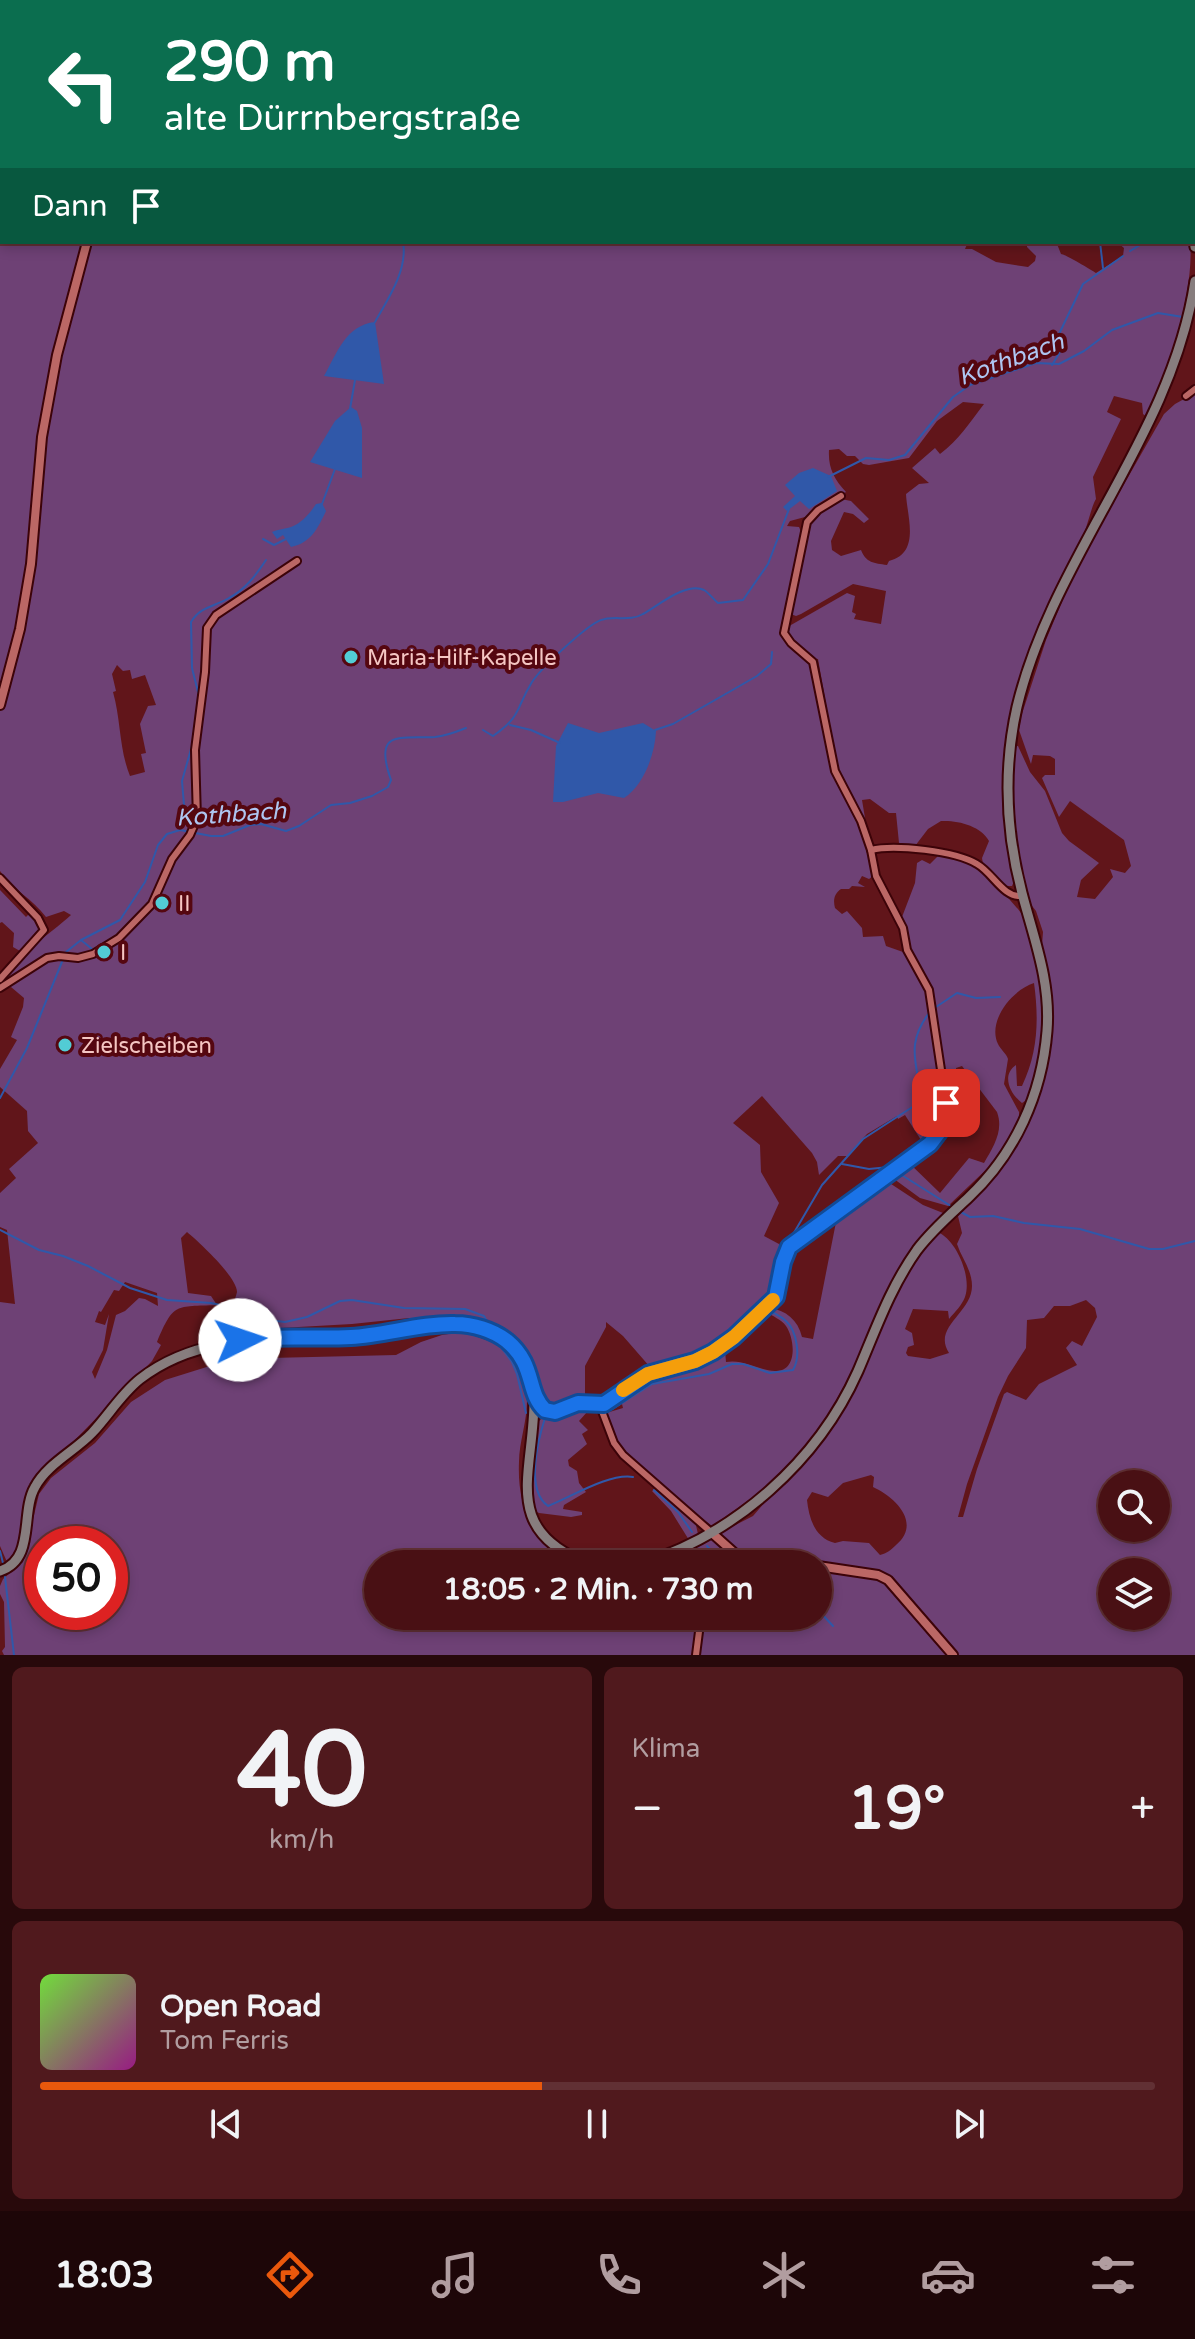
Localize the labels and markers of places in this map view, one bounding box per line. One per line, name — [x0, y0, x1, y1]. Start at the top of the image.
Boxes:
place label: Maria-Hilf-Kapelle — [367, 645, 557, 671]
marker: Maria-Hilf-Kapelle — [342, 648, 360, 666]
place label: II — [178, 891, 191, 917]
marker: II — [153, 894, 171, 912]
place label: I — [120, 940, 126, 966]
marker: I — [95, 943, 113, 961]
place label: Zielscheiben — [81, 1033, 212, 1059]
marker: Zielscheiben — [56, 1036, 74, 1054]
pin — [912, 1069, 980, 1137]

